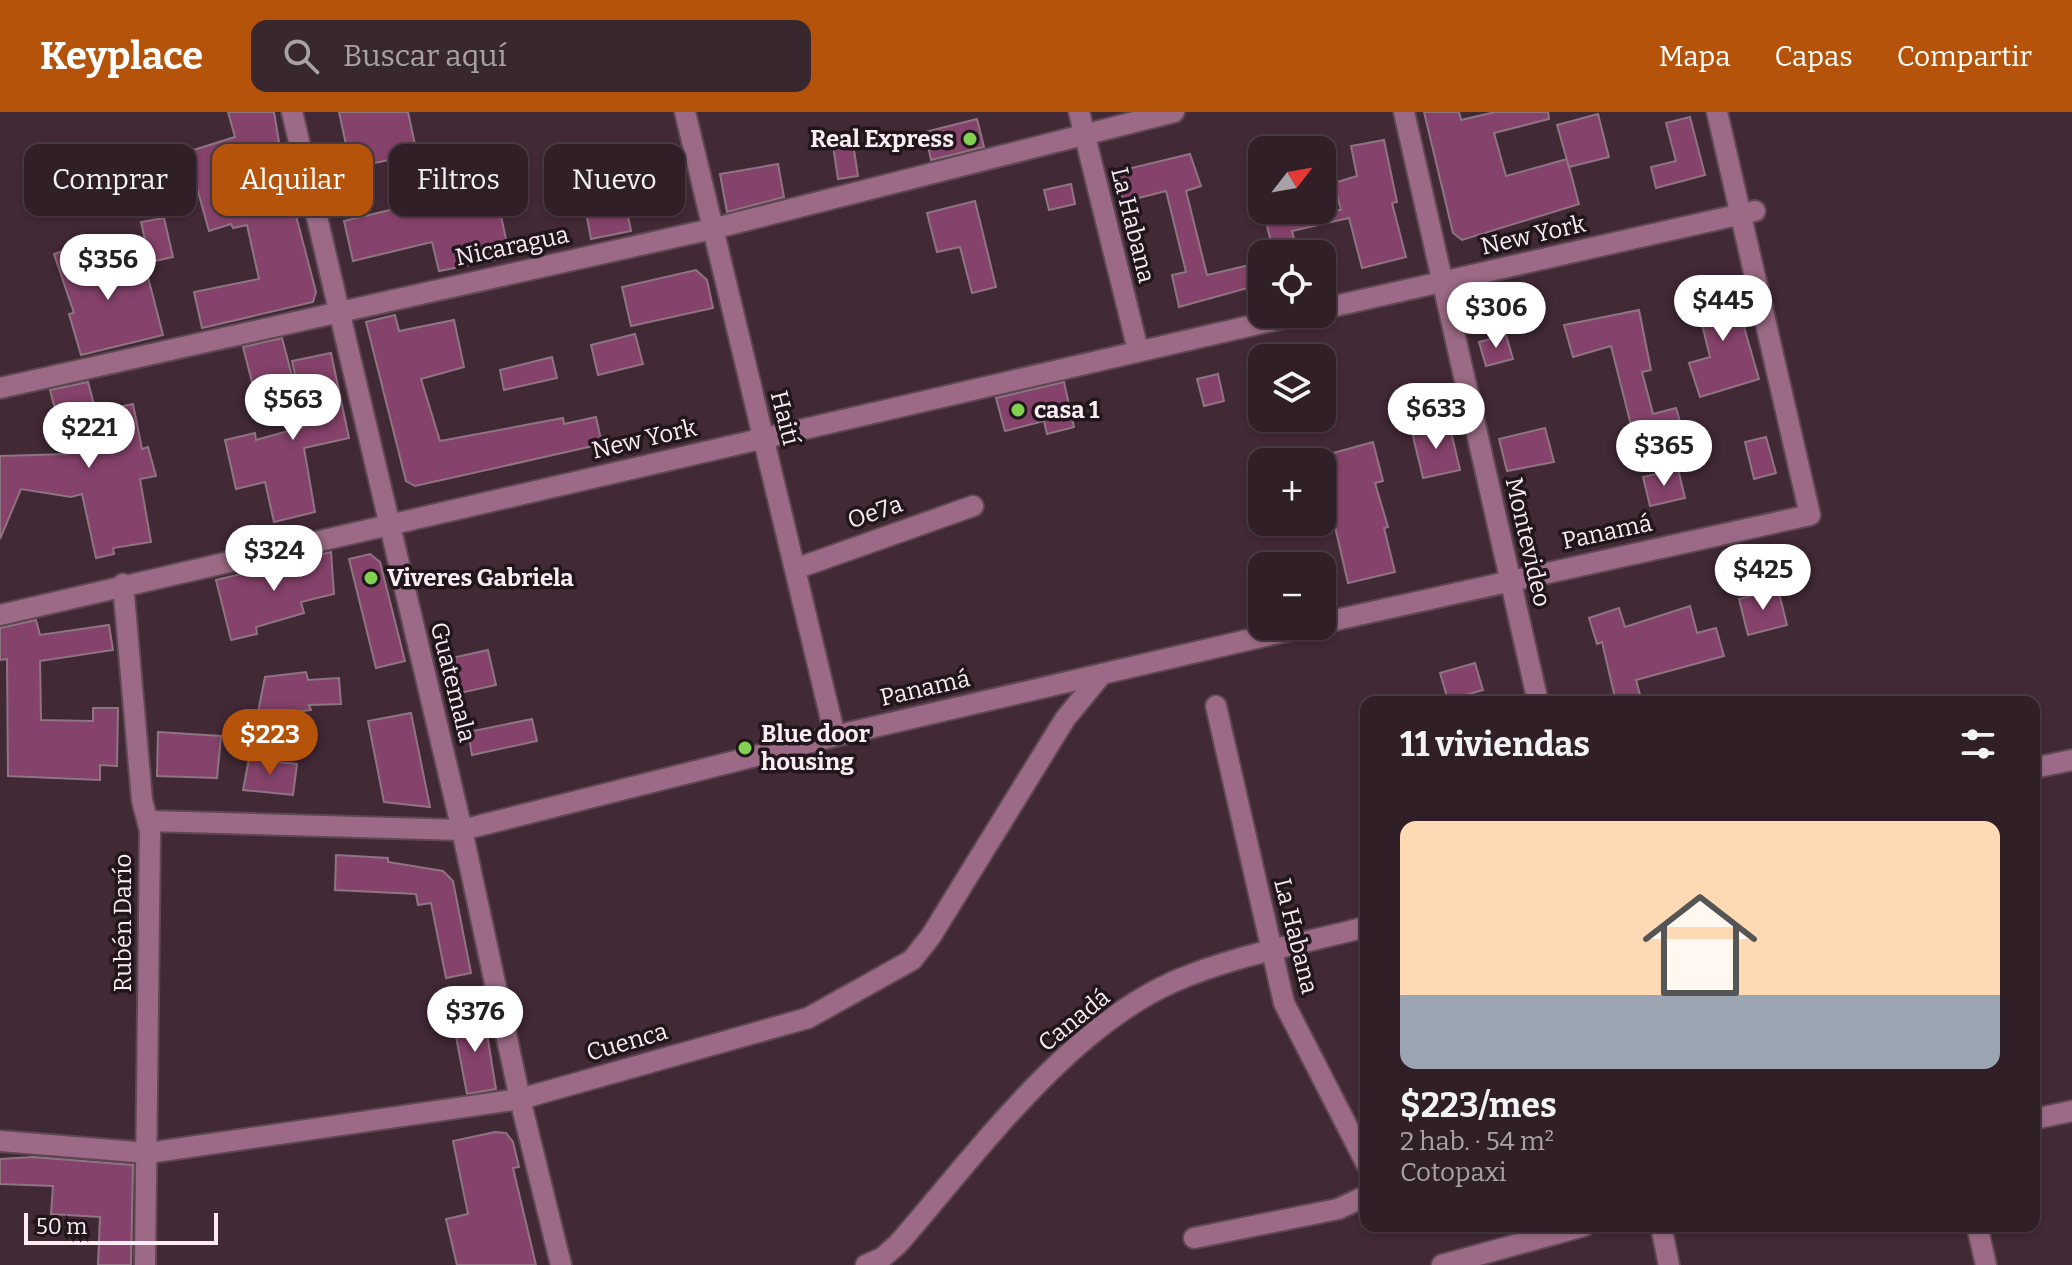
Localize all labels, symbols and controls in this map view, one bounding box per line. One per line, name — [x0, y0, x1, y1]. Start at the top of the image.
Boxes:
search box — [251, 20, 811, 92]
text: Keyplace — [40, 33, 203, 79]
icon: search — [279, 34, 323, 78]
text: Buscar aquí — [343, 38, 507, 74]
text: Mapa — [1659, 40, 1730, 73]
text: Capas — [1774, 40, 1853, 73]
text: Compartir — [1897, 40, 2032, 73]
place label: Real Express — [810, 125, 954, 153]
marker: Real Express — [961, 130, 979, 148]
north arrow — [1248, 136, 1336, 224]
map controls — [1248, 136, 1336, 640]
chip: Comprar — [24, 144, 196, 216]
chip: Alquilar — [212, 144, 373, 216]
chip: Filtros — [389, 144, 528, 216]
chip: Nuevo — [544, 144, 685, 216]
street label: La Habana — [1105, 164, 1161, 286]
street label: New York — [1478, 209, 1588, 261]
street label: Nicaragua — [453, 220, 571, 272]
pin: $356 — [61, 234, 155, 302]
button: locate — [1248, 240, 1336, 328]
text: $356 — [78, 244, 138, 275]
pin: $445 — [1676, 275, 1770, 343]
pin: $306 — [1449, 282, 1543, 350]
text: $445 — [1692, 285, 1754, 316]
text: $306 — [1465, 292, 1527, 323]
button: layers — [1248, 344, 1336, 432]
pin: $563 — [246, 374, 340, 442]
pin: $633 — [1389, 383, 1483, 451]
text: $563 — [263, 384, 323, 415]
street label: Haití — [765, 388, 805, 448]
text: $633 — [1406, 393, 1466, 424]
place label: casa 1 — [1034, 396, 1100, 424]
marker: casa 1 — [1009, 401, 1027, 419]
pin: $221 — [42, 402, 136, 470]
text: $221 — [61, 412, 117, 443]
street label: New York — [589, 413, 699, 465]
pin: $365 — [1617, 420, 1711, 488]
text: $365 — [1634, 430, 1694, 461]
button: + — [1248, 448, 1336, 536]
street label: Montevideo — [1500, 475, 1556, 609]
street label: Oe7a — [844, 490, 906, 534]
street label: Panamá — [1559, 509, 1655, 555]
pin: $324 — [227, 525, 321, 593]
text: $324 — [243, 535, 305, 566]
pin: $425 — [1716, 544, 1810, 612]
button: − — [1248, 552, 1336, 640]
text: $425 — [1733, 554, 1793, 585]
place label: Viveres Gabriela — [387, 564, 574, 592]
marker: Viveres Gabriela — [362, 569, 380, 587]
street label: Guatemala — [425, 619, 481, 745]
street label: Panamá — [877, 664, 973, 712]
pin: $223 — [223, 709, 317, 777]
text: $223 — [240, 719, 300, 750]
place label: Blue door housing — [761, 720, 870, 776]
icon: filters — [1956, 722, 2000, 766]
text: 11 viviendas — [1400, 724, 1590, 765]
marker: Blue door housing — [736, 739, 754, 757]
street label: Rubén Darío — [109, 854, 137, 992]
icon: home — [1628, 873, 1772, 1017]
street label: La Habana — [1268, 875, 1324, 997]
street label: Canadá — [1033, 983, 1115, 1057]
pin: $376 — [428, 986, 522, 1054]
text: $376 — [445, 996, 505, 1027]
street label: Cuenca — [583, 1017, 671, 1067]
text: $223/mes — [1400, 1085, 1557, 1126]
text: 2 hab. · 54 m² — [1400, 1126, 1554, 1157]
text: Cotopaxi — [1400, 1157, 1506, 1188]
scale bar — [24, 1209, 218, 1245]
text: 50 m — [36, 1213, 87, 1240]

